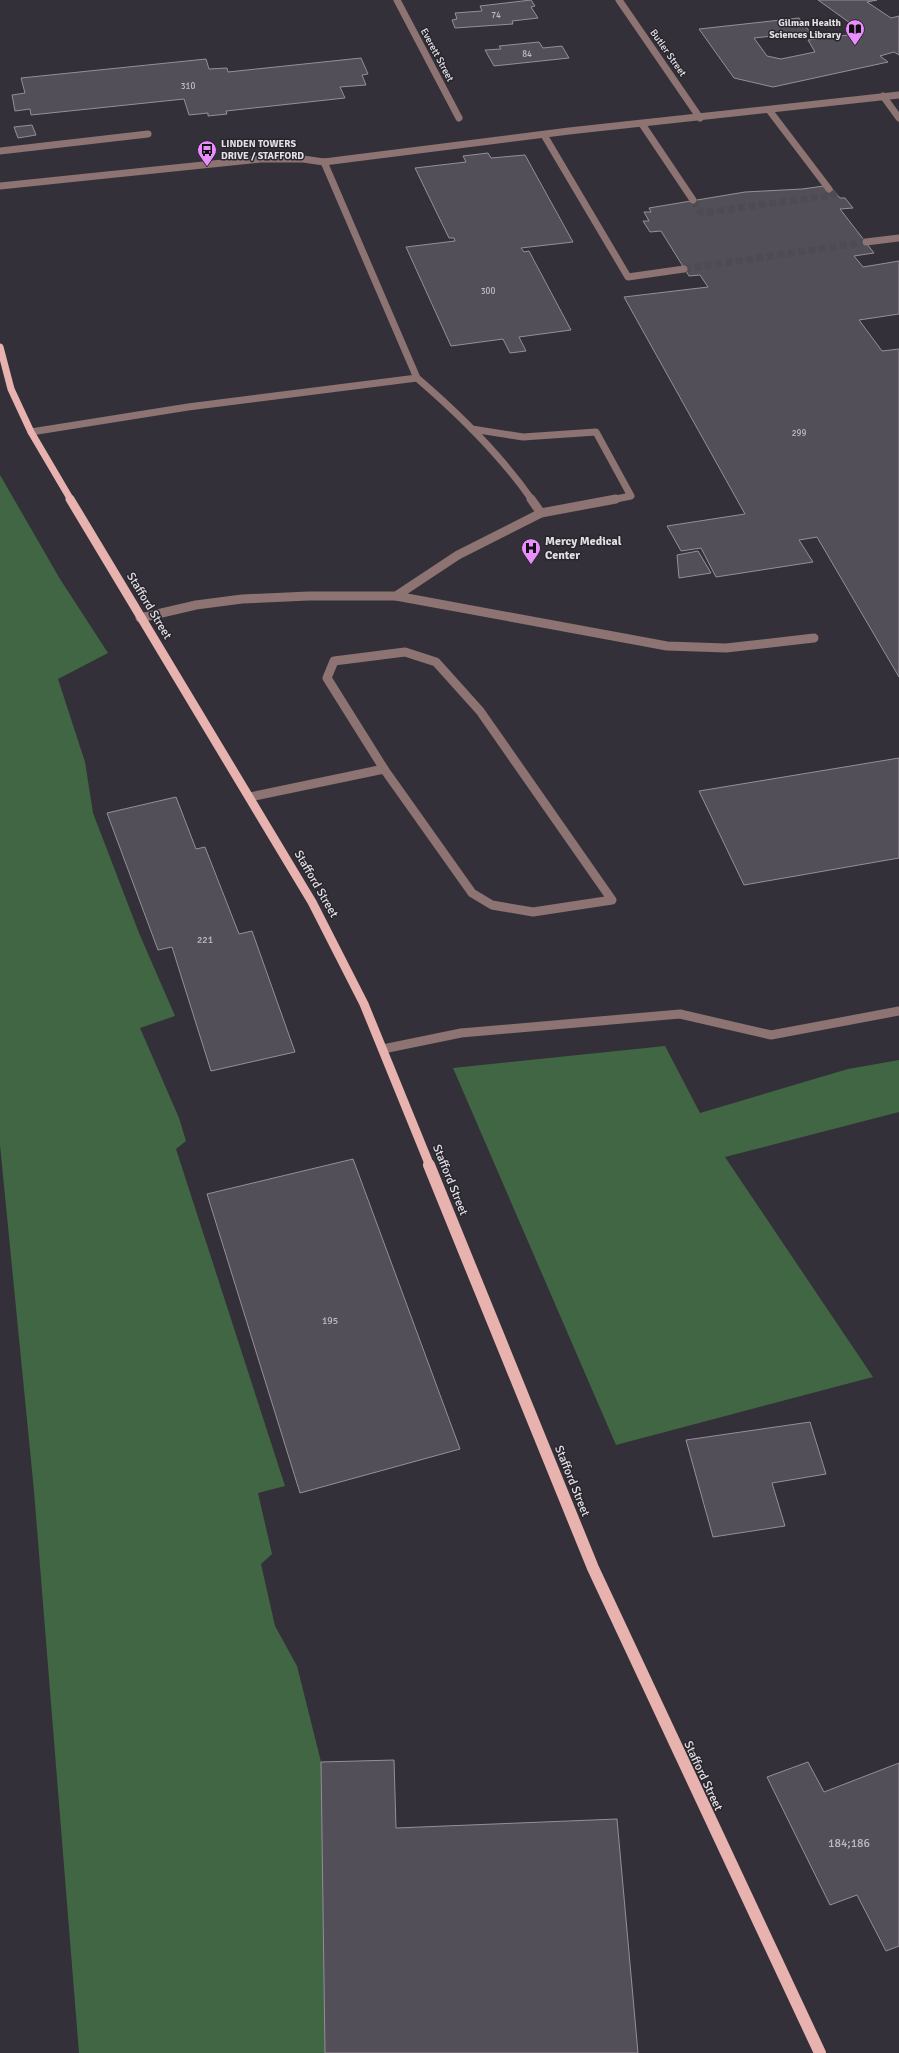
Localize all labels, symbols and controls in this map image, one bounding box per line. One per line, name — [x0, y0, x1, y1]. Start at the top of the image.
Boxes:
house number: 74 — [491, 10, 501, 21]
place label: Gilman Health Sciences Library — [769, 17, 842, 41]
library icon: Gilman Health Sciences Library — [844, 18, 866, 46]
street label: Everett Street — [418, 26, 456, 84]
street label: Butler Street — [647, 27, 689, 79]
house number: 84 — [522, 49, 532, 60]
house number: 310 — [181, 81, 195, 92]
place label: LINDEN TOWERS DRIVE / STAFFORD — [221, 138, 304, 162]
bus stop icon: LINDEN TOWERS DRIVE / STAFFORD — [196, 139, 218, 167]
house number: 300 — [481, 286, 495, 297]
house number: 299 — [792, 428, 806, 439]
place label: Mercy Medical Center — [545, 534, 622, 563]
hospital icon: Mercy Medical Center — [520, 537, 542, 565]
street label: Stafford Street — [123, 570, 175, 642]
street label: Stafford Street — [291, 848, 341, 920]
house number: 221 — [197, 934, 213, 946]
street label: Stafford Street — [429, 1142, 471, 1218]
house number: 195 — [322, 1315, 338, 1327]
street label: Stafford Street — [551, 1443, 593, 1519]
street label: Stafford Street — [680, 1739, 726, 1813]
house number: 184;186 — [828, 1836, 870, 1851]

